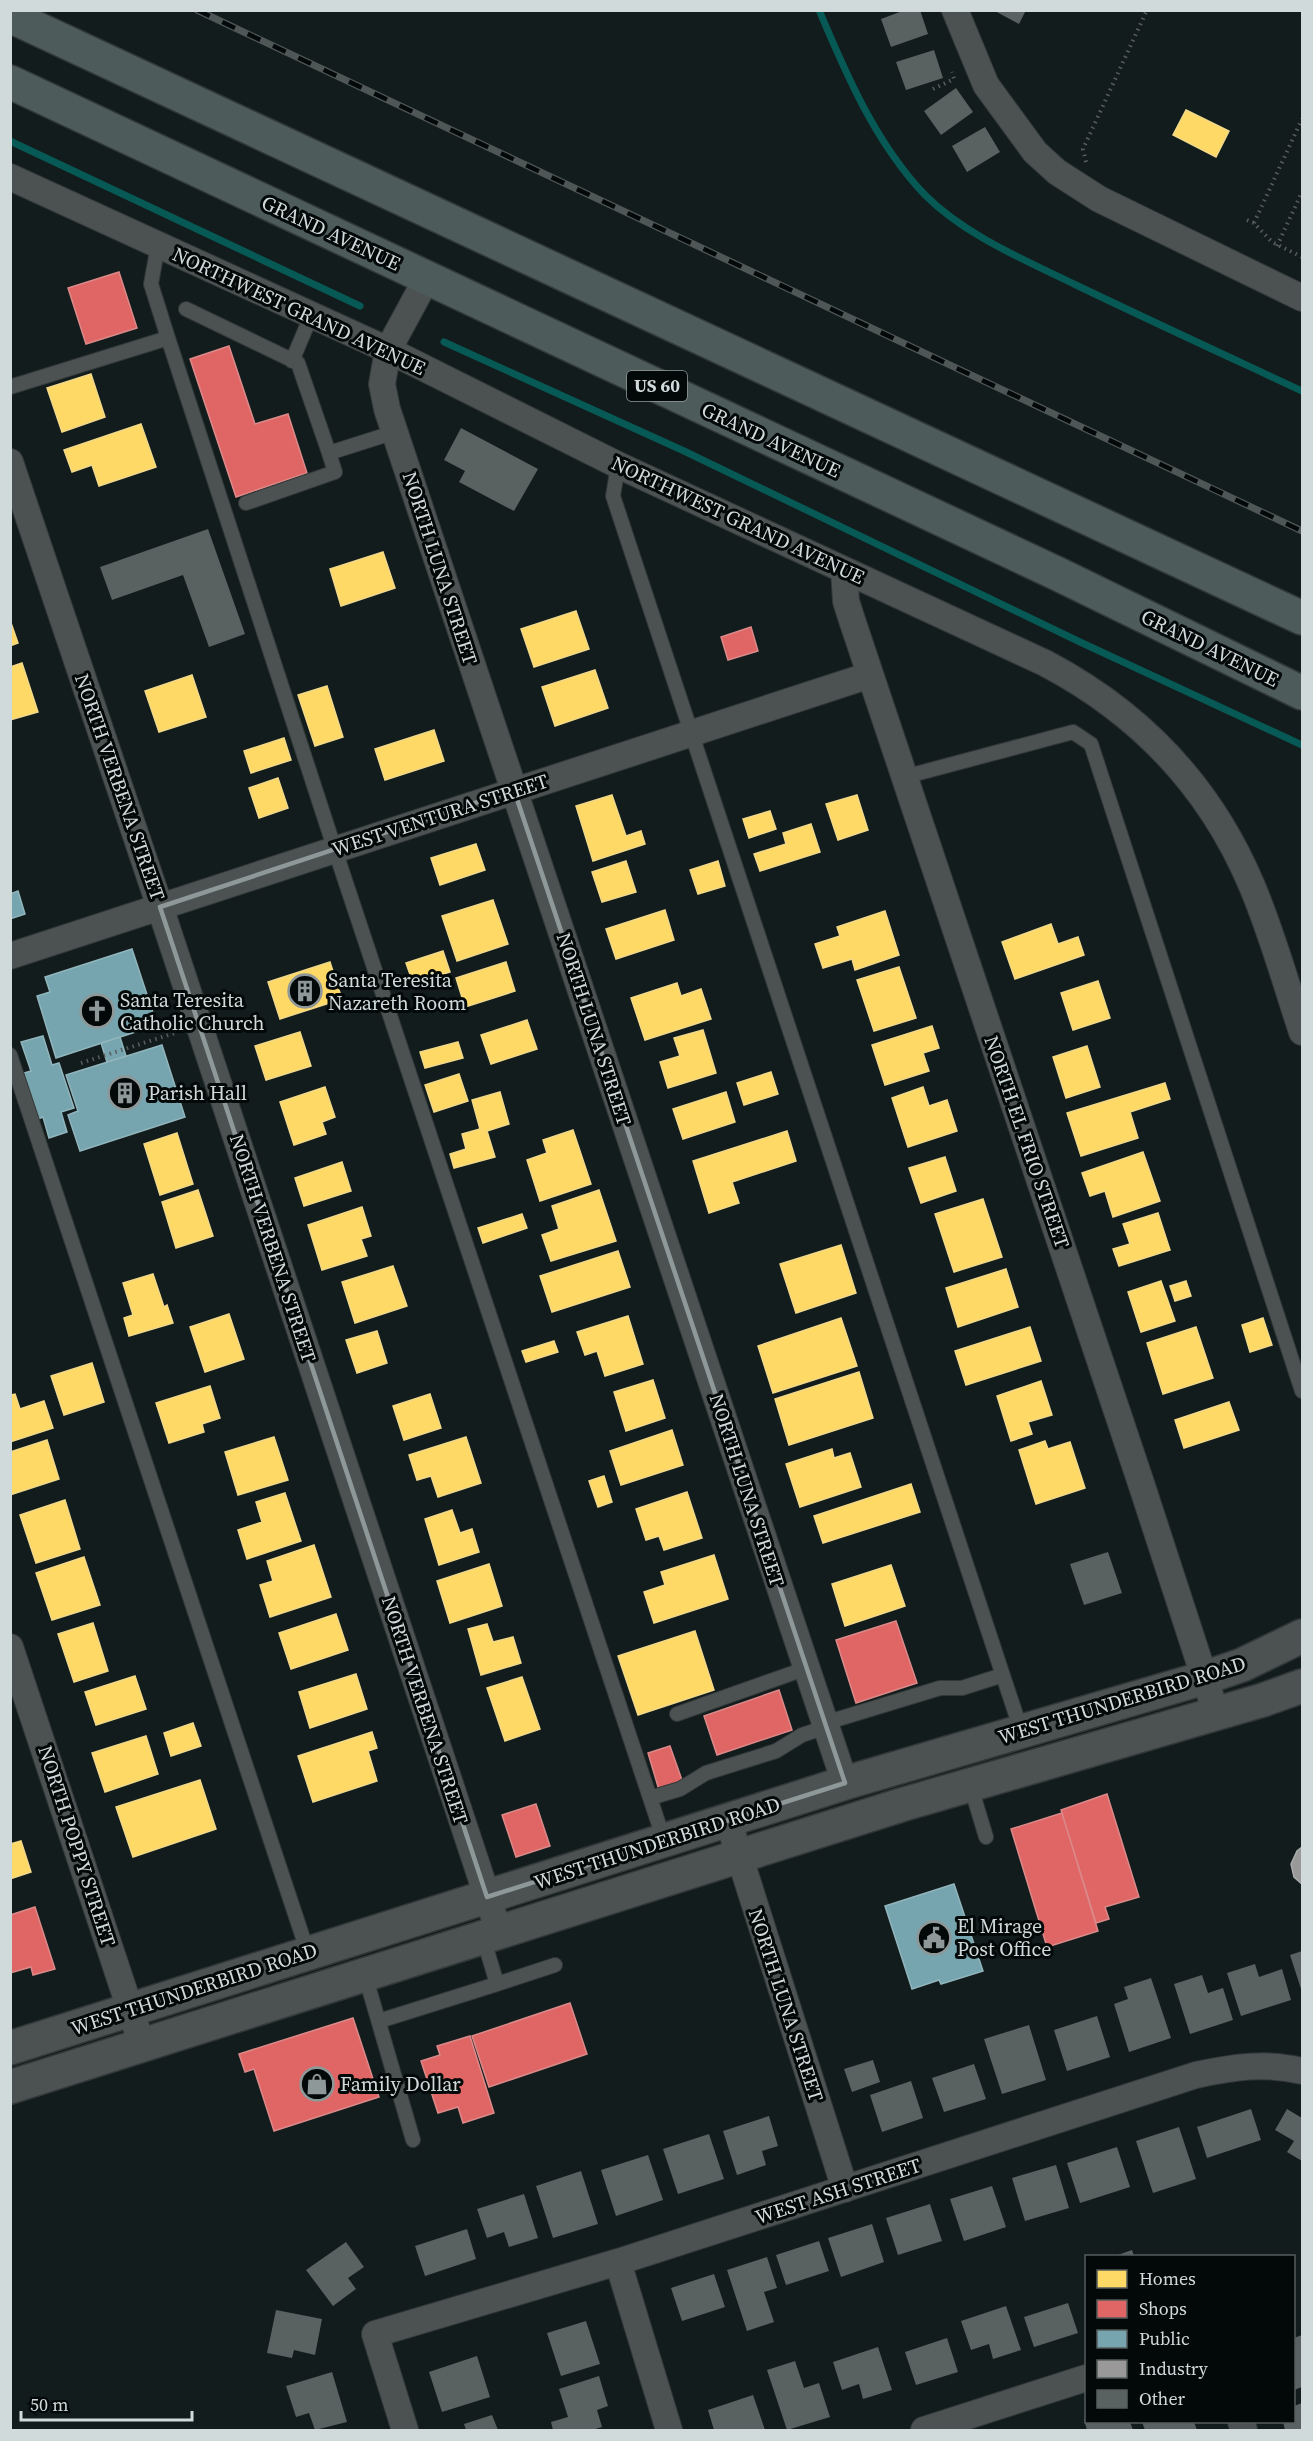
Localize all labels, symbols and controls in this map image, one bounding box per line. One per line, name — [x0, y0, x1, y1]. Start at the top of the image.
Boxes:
street label: GRAND AVENUE — [257, 189, 405, 277]
street label: NORTHWEST GRAND AVENUE — [168, 240, 430, 382]
road number: US 60 — [627, 371, 687, 401]
street label: GRAND AVENUE — [697, 396, 845, 484]
street label: NORTHWEST GRAND AVENUE — [607, 449, 869, 591]
street label: NORTH LUNA STREET — [396, 468, 484, 668]
street label: GRAND AVENUE — [1136, 602, 1284, 694]
street label: NORTH VERBENA STREET — [68, 670, 172, 904]
street label: WEST VENTURA STREET — [328, 767, 552, 863]
street label: NORTH LUNA STREET — [550, 929, 638, 1129]
place label: Santa Teresita Nazareth Room — [328, 966, 466, 1017]
building icon: Santa Teresita Nazareth Room — [287, 973, 323, 1009]
place label: Santa Teresita Catholic Church — [120, 986, 264, 1037]
church icon: Santa Teresita Catholic Church — [79, 993, 115, 1029]
street label: NORTH EL FRIO STREET — [977, 1032, 1077, 1252]
building icon: Parish Hall — [107, 1075, 143, 1111]
place label: Parish Hall — [148, 1079, 247, 1107]
street label: NORTH VERBENA STREET — [223, 1130, 323, 1366]
street label: NORTH LUNA STREET — [703, 1390, 791, 1590]
street label: NORTH VERBENA STREET — [375, 1592, 475, 1828]
street label: WEST THUNDERBIRD ROAD — [995, 1649, 1249, 1751]
street label: NORTH POPPY STREET — [31, 1742, 123, 1950]
street label: WEST THUNDERBIRD ROAD — [530, 1790, 784, 1896]
street label: NORTH LUNA STREET — [742, 1905, 830, 2105]
place label: El Mirage Post Office — [957, 1912, 1052, 1963]
public building icon: El Mirage Post Office — [916, 1920, 952, 1956]
street label: WEST THUNDERBIRD ROAD — [67, 1936, 321, 2042]
shop icon: Family Dollar — [299, 2066, 335, 2102]
place label: Family Dollar — [340, 2070, 461, 2098]
street label: WEST ASH STREET — [752, 2151, 924, 2231]
legend — [1085, 2255, 1295, 2423]
text: Homes — [1139, 2266, 1196, 2291]
text: Shops — [1139, 2296, 1187, 2321]
text: Public — [1139, 2326, 1190, 2351]
text: Industry — [1139, 2356, 1209, 2381]
scale bar — [21, 2384, 192, 2422]
text: Other — [1139, 2386, 1186, 2411]
text: 50 m — [30, 2392, 68, 2417]

